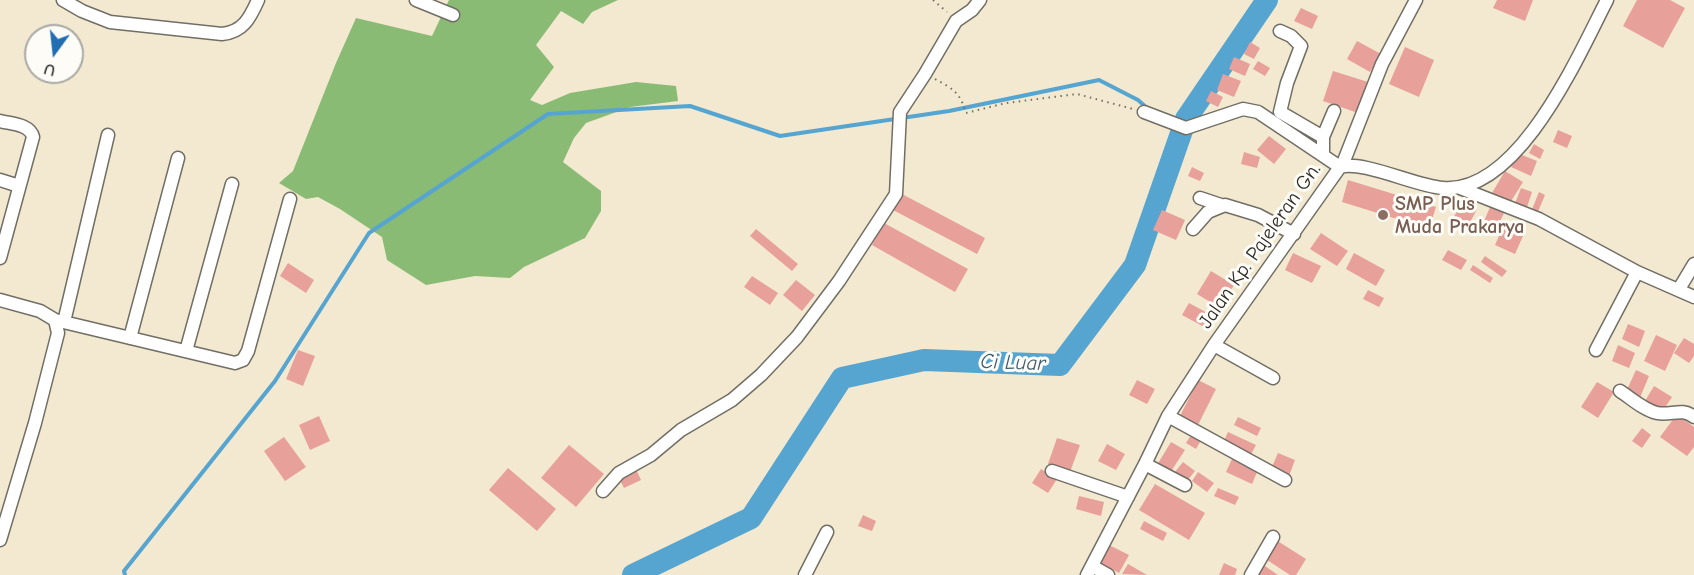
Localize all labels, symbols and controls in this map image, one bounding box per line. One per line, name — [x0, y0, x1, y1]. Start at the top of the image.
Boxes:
north arrow — [24, 24, 84, 84]
text: U — [42, 59, 57, 80]
street label: Jalan Kp. Pajeleran Gn. — [1194, 158, 1326, 334]
place label: SMP Plus Muda Prakarya — [1395, 192, 1525, 239]
marker: SMP Plus Muda Prakarya — [1376, 208, 1390, 222]
water label: Ci Luar — [980, 349, 1046, 377]

